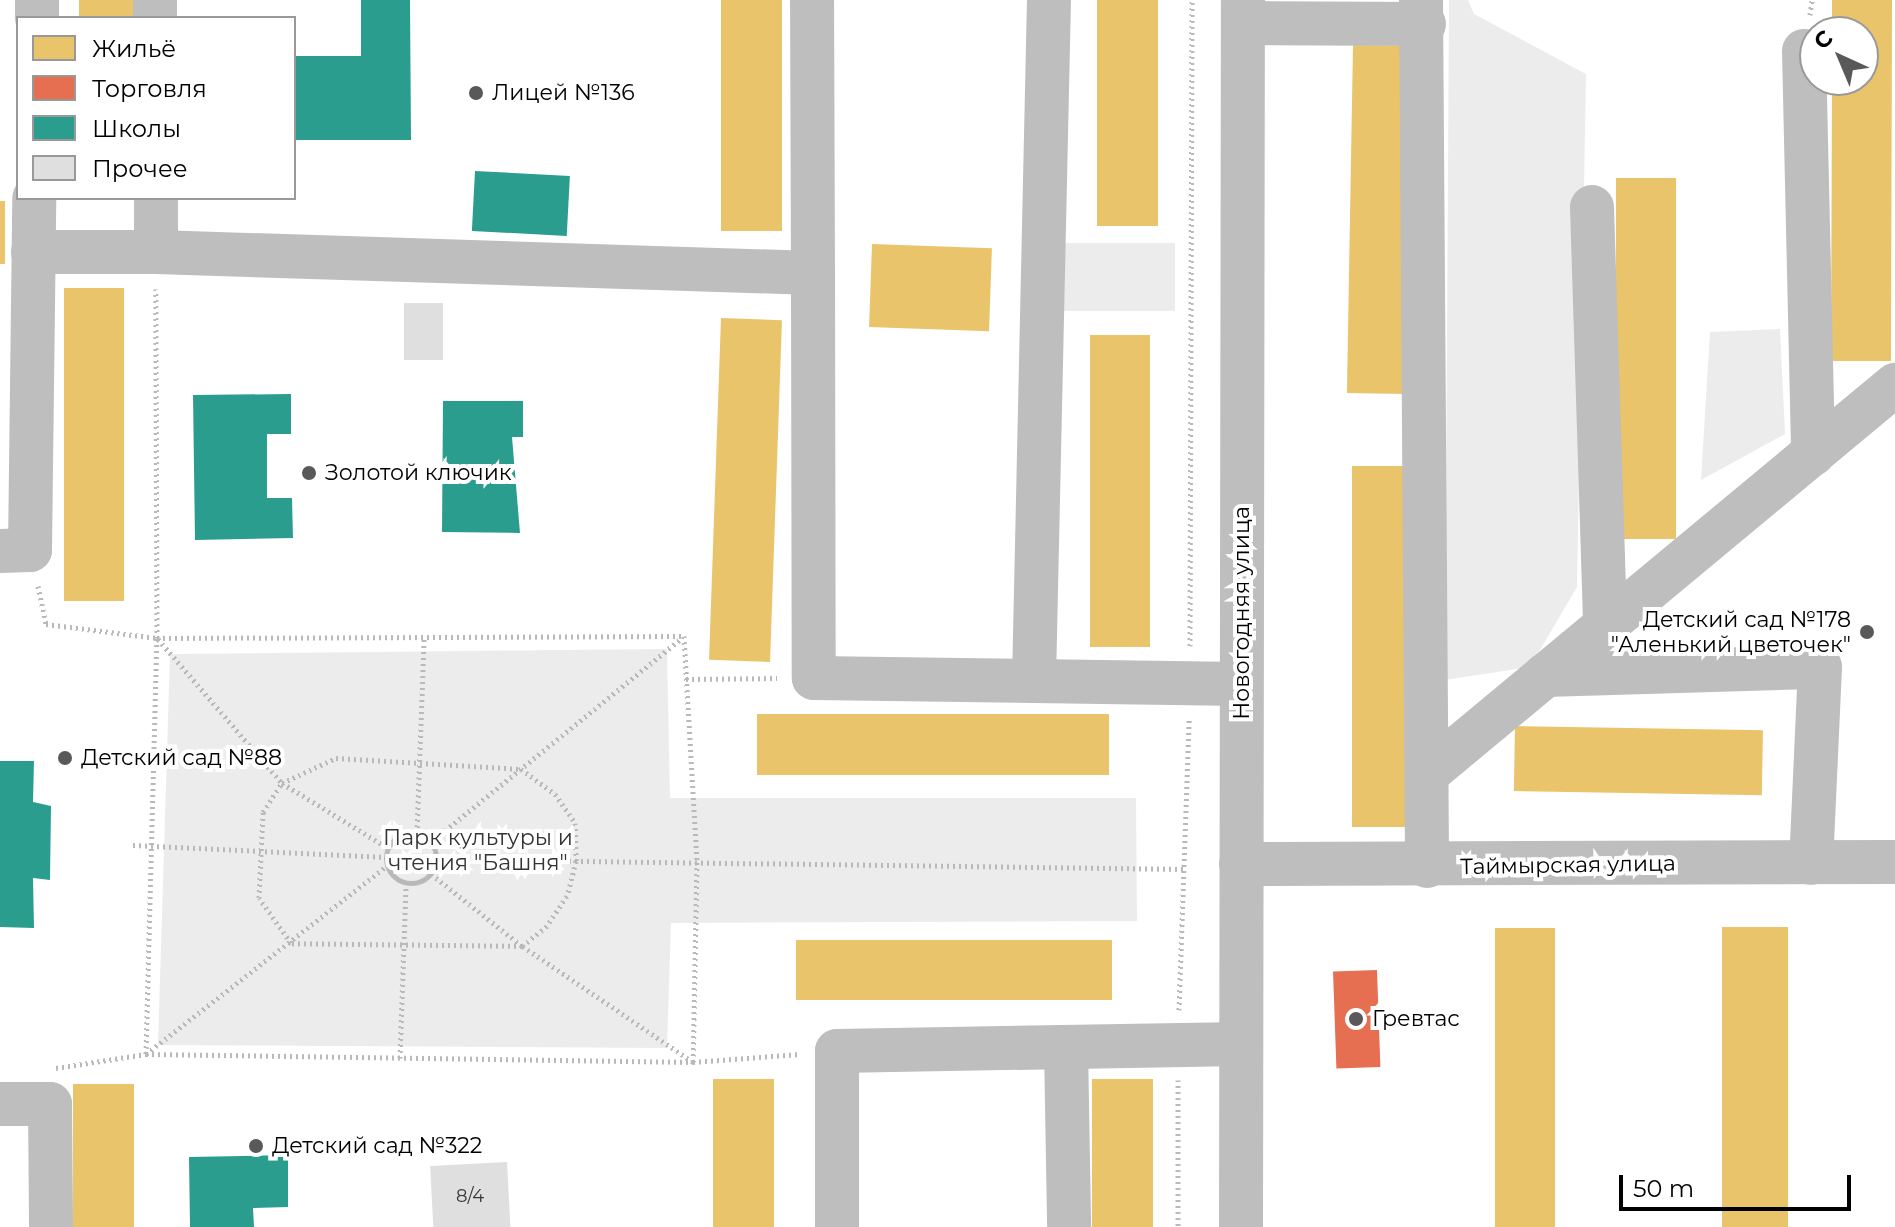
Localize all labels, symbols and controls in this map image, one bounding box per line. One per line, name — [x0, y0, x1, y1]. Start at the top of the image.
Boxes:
legend — [16, 16, 296, 200]
north arrow — [1799, 16, 1879, 96]
text: С — [1808, 25, 1838, 55]
text: Жильё — [92, 34, 176, 63]
text: Торговля — [92, 74, 207, 103]
place label: Лицей №136 — [492, 80, 635, 106]
marker: Лицей №136 — [467, 84, 485, 102]
text: Школы — [92, 114, 181, 143]
text: Прочее — [92, 154, 188, 183]
place label: Золотой ключик — [325, 460, 512, 486]
marker: Золотой ключик — [300, 464, 318, 482]
street label: Новогодняя улица — [1229, 506, 1255, 720]
place label: Детский сад №178 "Аленький цветочек" — [1611, 606, 1851, 658]
marker: Детский сад №178 "Аленький цветочек" — [1858, 623, 1876, 641]
place label: Детский сад №88 — [81, 745, 282, 771]
marker: Детский сад №88 — [56, 749, 74, 767]
park label: Парк культуры и чтения "Башня" — [383, 824, 573, 876]
street label: Таймырская улица — [1460, 850, 1676, 880]
place label: Гревтас — [1372, 1006, 1460, 1032]
marker: Гревтас — [1347, 1010, 1365, 1028]
place label: Детский сад №322 — [272, 1133, 482, 1159]
marker: Детский сад №322 — [247, 1137, 265, 1155]
scale bar — [1623, 1159, 1855, 1209]
text: 50 m — [1633, 1174, 1694, 1203]
house number: 8/4 — [456, 1185, 484, 1207]

